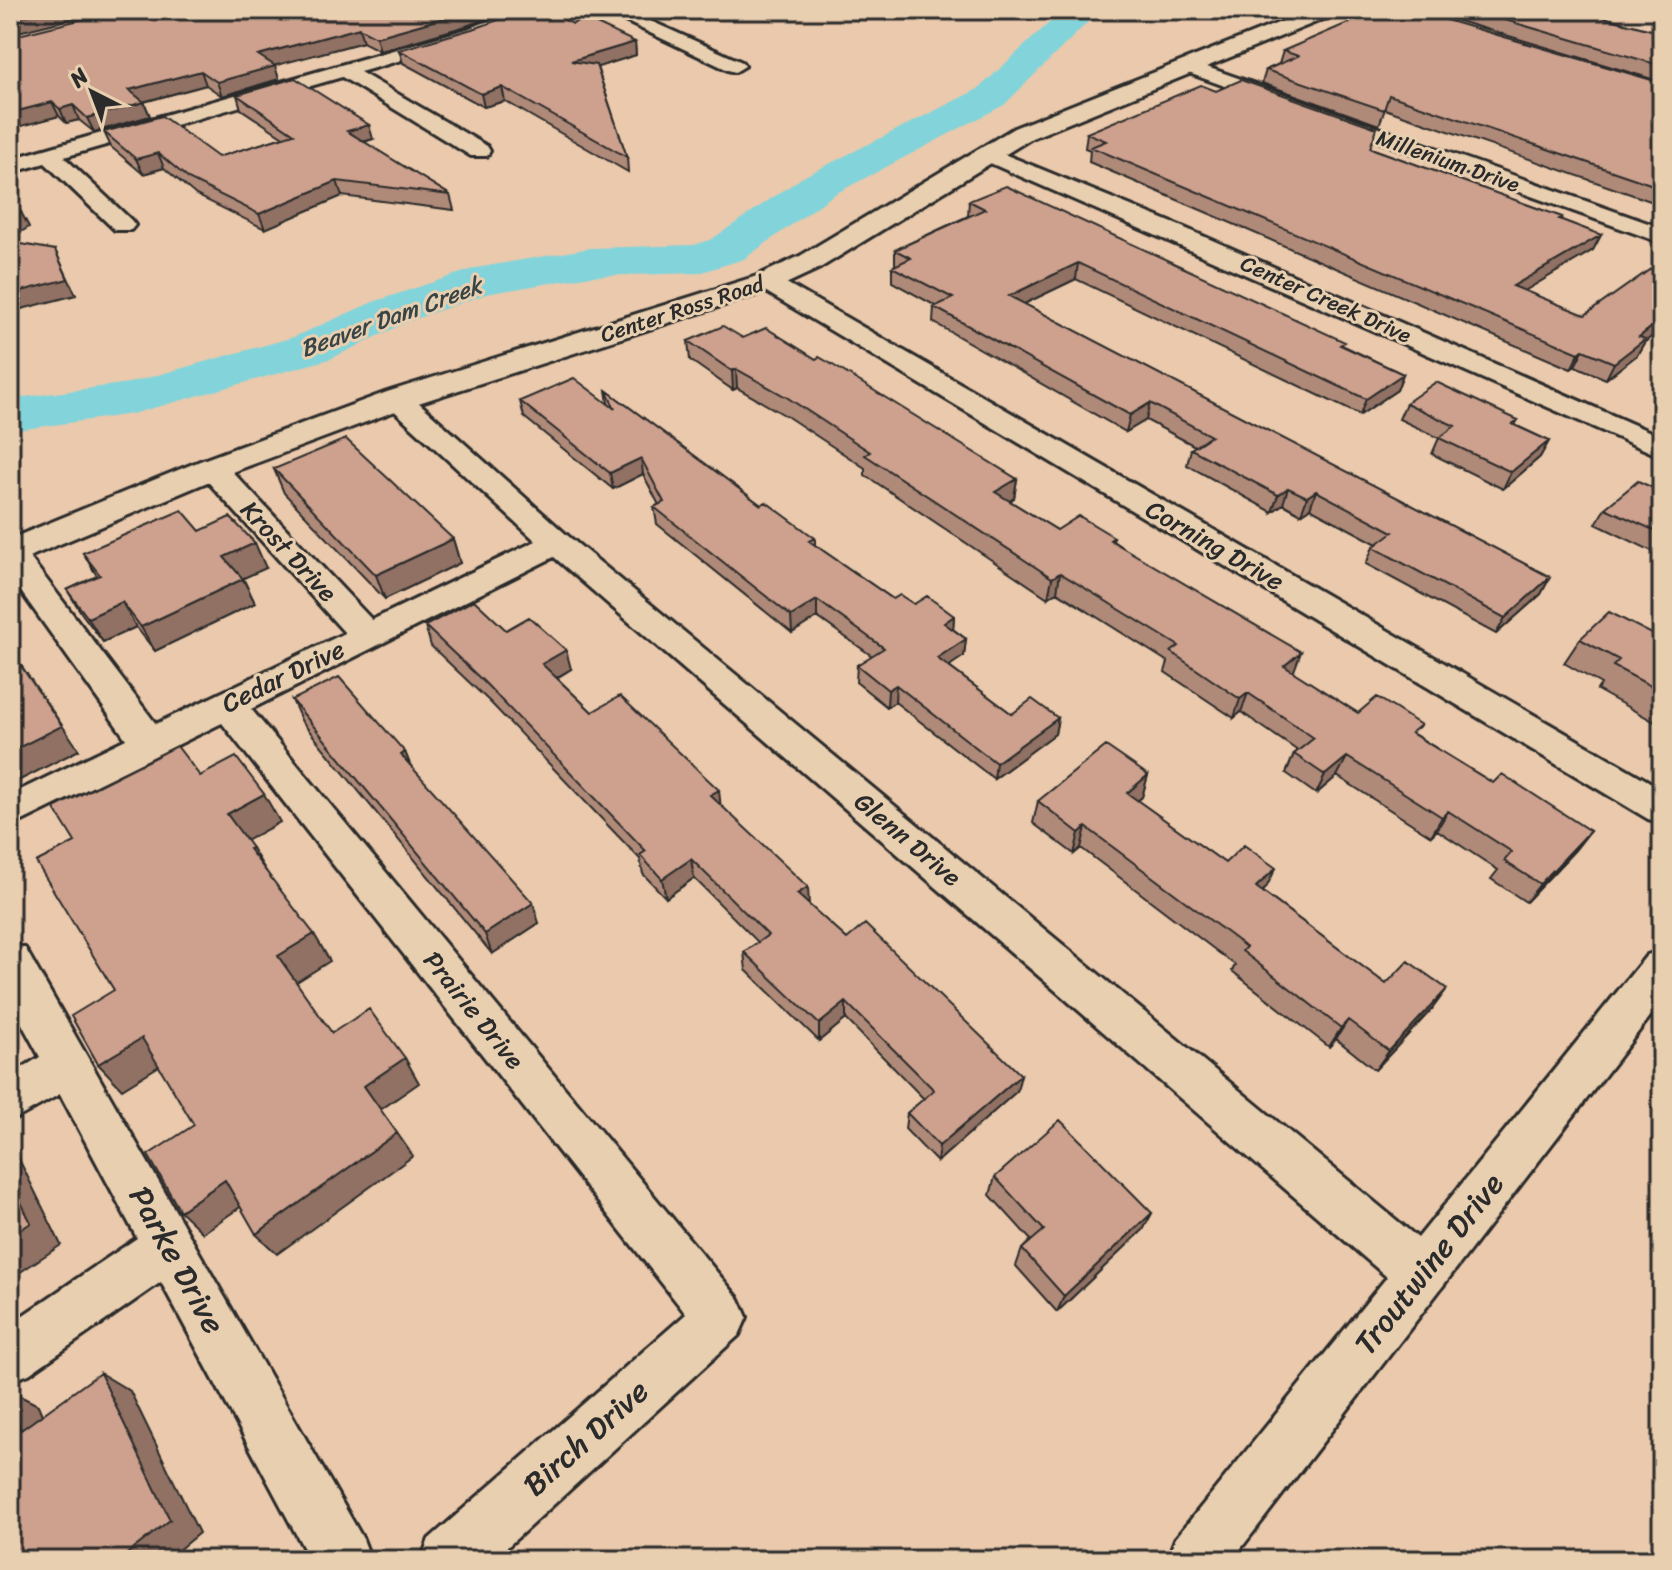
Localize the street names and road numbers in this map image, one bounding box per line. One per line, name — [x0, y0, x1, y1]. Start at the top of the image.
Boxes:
street label: Millenium Drive — [1371, 118, 1525, 204]
street label: Center Creek Drive — [1234, 244, 1418, 354]
street label: Center Ross Road — [595, 264, 770, 354]
street label: Corning Drive — [1137, 487, 1293, 603]
street label: Krost Drive — [229, 489, 349, 613]
street label: Cedar Drive — [213, 626, 353, 726]
street label: Glenn Drive — [843, 780, 973, 899]
street label: Prairie Drive — [411, 940, 537, 1080]
street label: Troutwine Drive — [1339, 1160, 1519, 1368]
street label: Parke Drive — [113, 1175, 241, 1345]
street label: Birch Drive — [509, 1365, 663, 1511]

